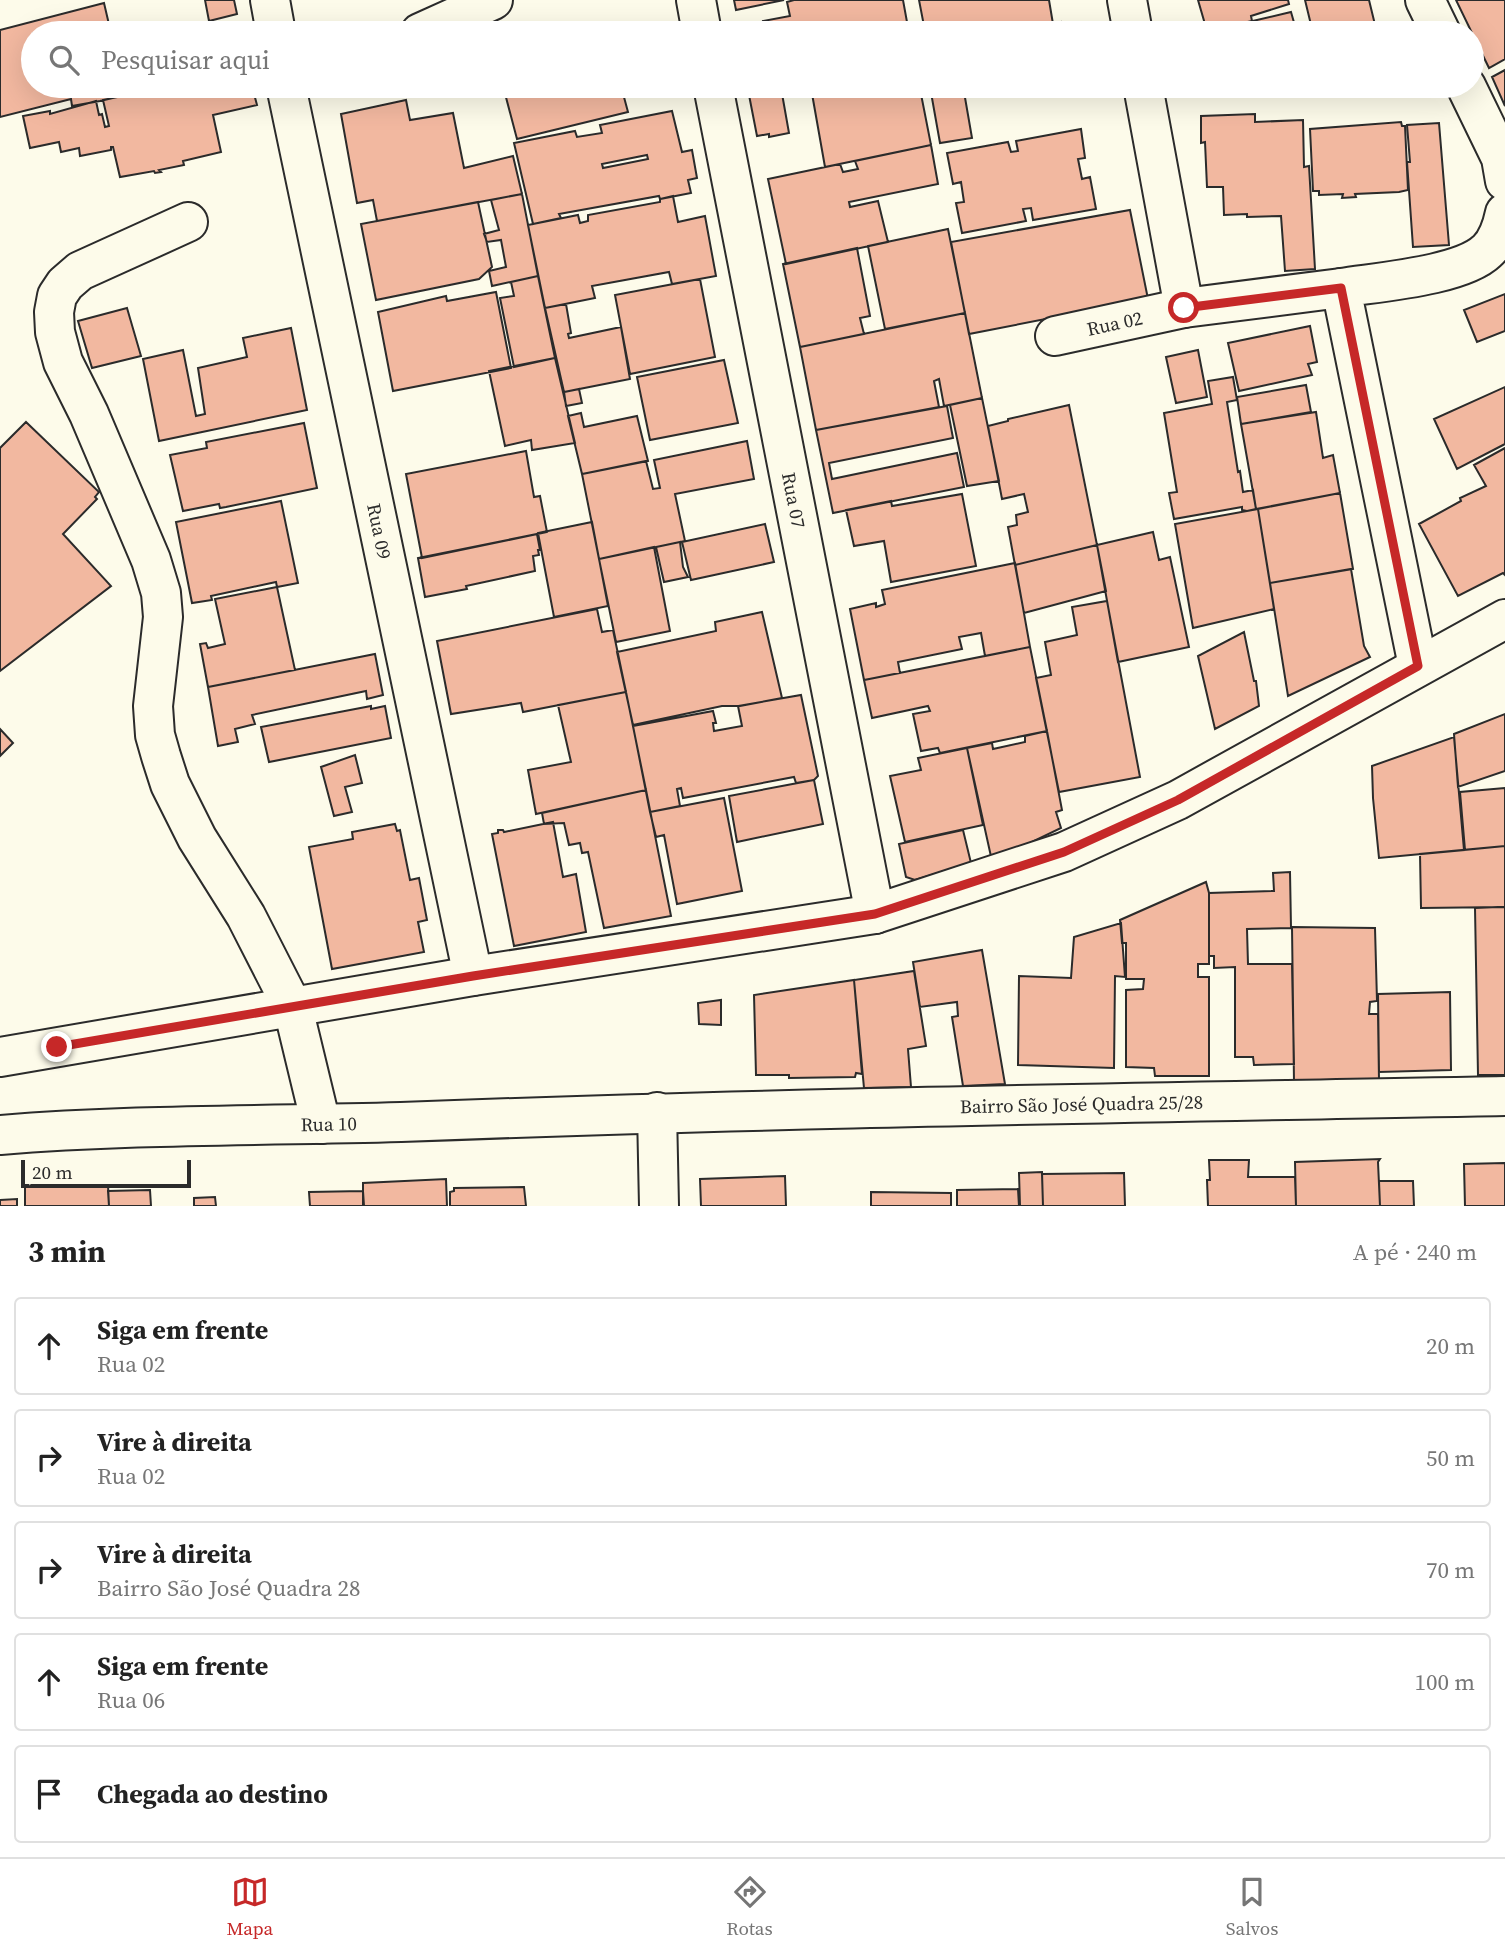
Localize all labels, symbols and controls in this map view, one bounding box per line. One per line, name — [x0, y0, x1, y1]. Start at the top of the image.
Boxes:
search box — [21, 21, 1484, 98]
icon: search — [45, 41, 83, 79]
text: Pesquisar aqui — [101, 42, 270, 78]
route start — [1168, 292, 1199, 323]
street label: Rua 02 — [1084, 304, 1145, 342]
street label: Rua 07 — [776, 470, 812, 530]
street label: Rua 09 — [361, 501, 398, 562]
route end — [41, 1031, 72, 1062]
street label: Bairro São José Quadra 25/28 — [960, 1089, 1203, 1119]
street label: Rua 10 — [300, 1110, 357, 1137]
scale bar — [21, 1157, 191, 1189]
text: 20 m — [32, 1159, 73, 1185]
text: 3 min — [28, 1231, 106, 1272]
text: A pé · 240 m — [1353, 1236, 1477, 1268]
text: Siga em frente — [97, 1312, 268, 1348]
icon: ahead — [30, 1327, 68, 1365]
text: 20 m — [1426, 1330, 1475, 1362]
text: Rua 02 — [97, 1348, 165, 1380]
text: Vire à direita — [97, 1424, 252, 1460]
icon: right — [30, 1439, 68, 1477]
text: 50 m — [1426, 1442, 1475, 1474]
text: Rua 02 — [97, 1460, 165, 1492]
text: Vire à direita — [97, 1536, 252, 1572]
icon: right — [30, 1551, 68, 1589]
text: 70 m — [1426, 1554, 1475, 1586]
text: Bairro São José Quadra 28 — [97, 1572, 361, 1604]
text: Siga em frente — [97, 1648, 268, 1684]
icon: ahead — [30, 1663, 68, 1701]
text: 100 m — [1414, 1666, 1475, 1698]
text: Rua 06 — [97, 1684, 165, 1716]
icon: arrive — [30, 1775, 68, 1813]
text: Chegada ao destino — [97, 1776, 328, 1812]
tab: Mapa — [226, 1873, 273, 1941]
tab: Rotas — [726, 1873, 773, 1941]
tab: Salvos — [1226, 1873, 1279, 1941]

